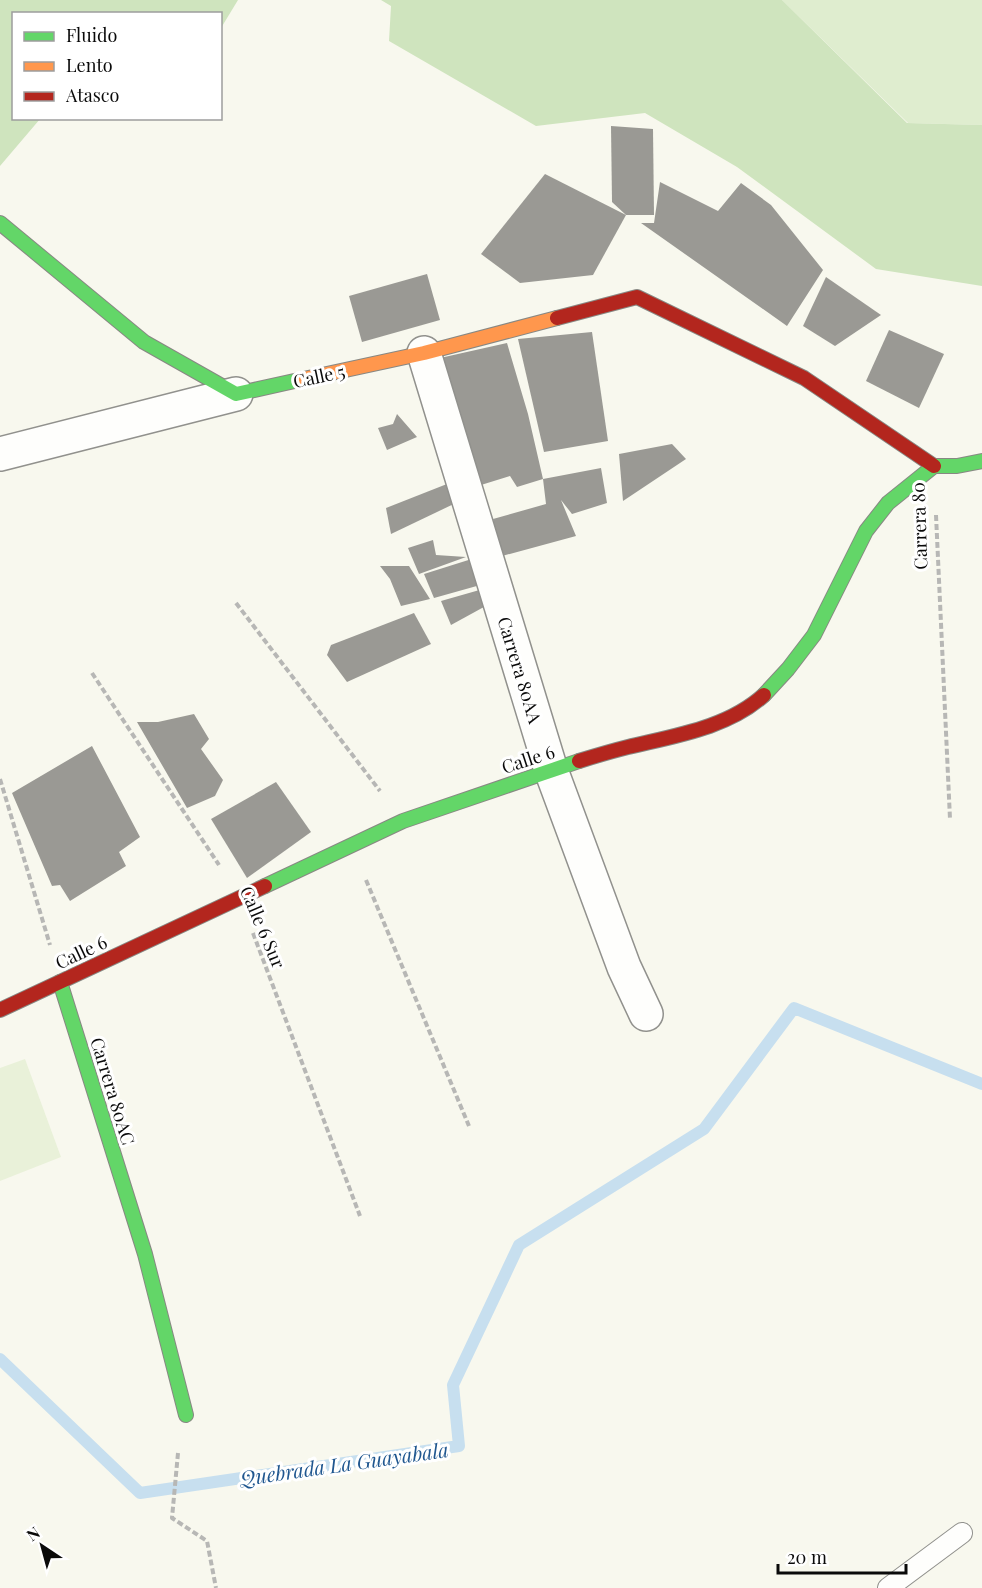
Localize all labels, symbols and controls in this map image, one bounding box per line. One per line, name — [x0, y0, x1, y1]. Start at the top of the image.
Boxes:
legend — [12, 12, 222, 120]
text: Fluido — [66, 23, 117, 47]
text: Lento — [66, 53, 113, 77]
text: Atasco — [65, 83, 119, 107]
street label: Calle 5 — [291, 359, 347, 393]
street label: Carrera 80 — [905, 482, 933, 570]
street label: Carrera 80AA — [492, 614, 548, 727]
street label: Calle 6 — [498, 739, 558, 779]
street label: Calle 6 Sur — [235, 882, 291, 972]
street label: Calle 6 — [51, 930, 111, 974]
street label: Carrera 80AC — [85, 1034, 141, 1148]
water label: Quebrada La Guayabala — [237, 1435, 450, 1491]
north arrow — [12, 1516, 72, 1576]
text: N — [22, 1521, 44, 1545]
scale bar — [778, 1537, 906, 1575]
text: 20 m — [787, 1545, 827, 1569]

